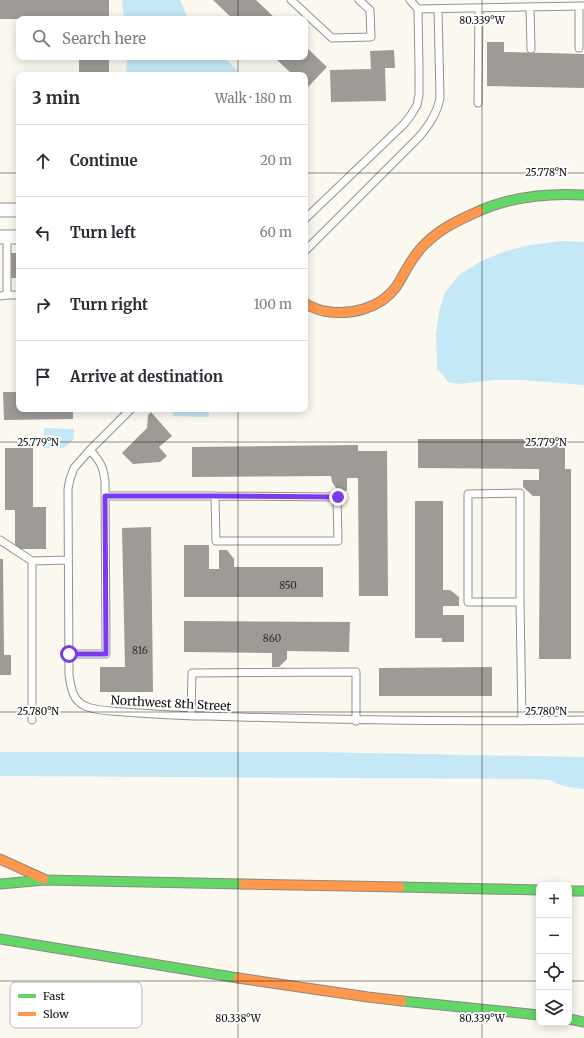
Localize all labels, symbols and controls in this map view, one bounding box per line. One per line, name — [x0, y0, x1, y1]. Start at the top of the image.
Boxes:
text: 80.339°W — [459, 14, 506, 27]
search box — [16, 16, 308, 60]
icon: search — [30, 27, 52, 49]
text: Search here — [62, 29, 146, 48]
text: 3 min — [32, 87, 80, 109]
text: Walk · 180 m — [215, 90, 292, 107]
icon: ahead — [32, 150, 54, 172]
text: Continue — [70, 151, 138, 170]
text: 20 m — [260, 152, 292, 169]
text: 25.778°N — [525, 166, 567, 179]
icon: left — [32, 222, 54, 244]
text: Turn left — [70, 223, 136, 242]
text: 60 m — [260, 224, 292, 241]
icon: right — [32, 294, 54, 316]
text: Turn right — [70, 295, 148, 314]
text: 100 m — [254, 296, 292, 313]
icon: arrive — [32, 366, 54, 388]
text: Arrive at destination — [70, 367, 223, 386]
text: 25.779°N — [17, 436, 59, 449]
text: 25.779°N — [525, 436, 567, 449]
route end — [329, 488, 347, 506]
house number: 850 — [279, 579, 297, 592]
house number: 860 — [263, 632, 281, 645]
house number: 816 — [132, 644, 148, 657]
route start — [60, 645, 78, 663]
street label: Northwest 8th Street — [110, 692, 232, 714]
text: 25.780°N — [17, 705, 59, 718]
text: 25.780°N — [525, 705, 567, 718]
map controls — [536, 882, 572, 1026]
button: + — [536, 882, 572, 918]
button: − — [536, 918, 572, 954]
button: locate — [536, 954, 572, 990]
legend — [10, 982, 142, 1028]
text: Fast — [43, 989, 66, 1003]
button: layers — [536, 990, 572, 1026]
text: Slow — [43, 1007, 69, 1021]
text: 80.338°W — [215, 1012, 262, 1025]
text: 80.339°W — [459, 1012, 506, 1025]

